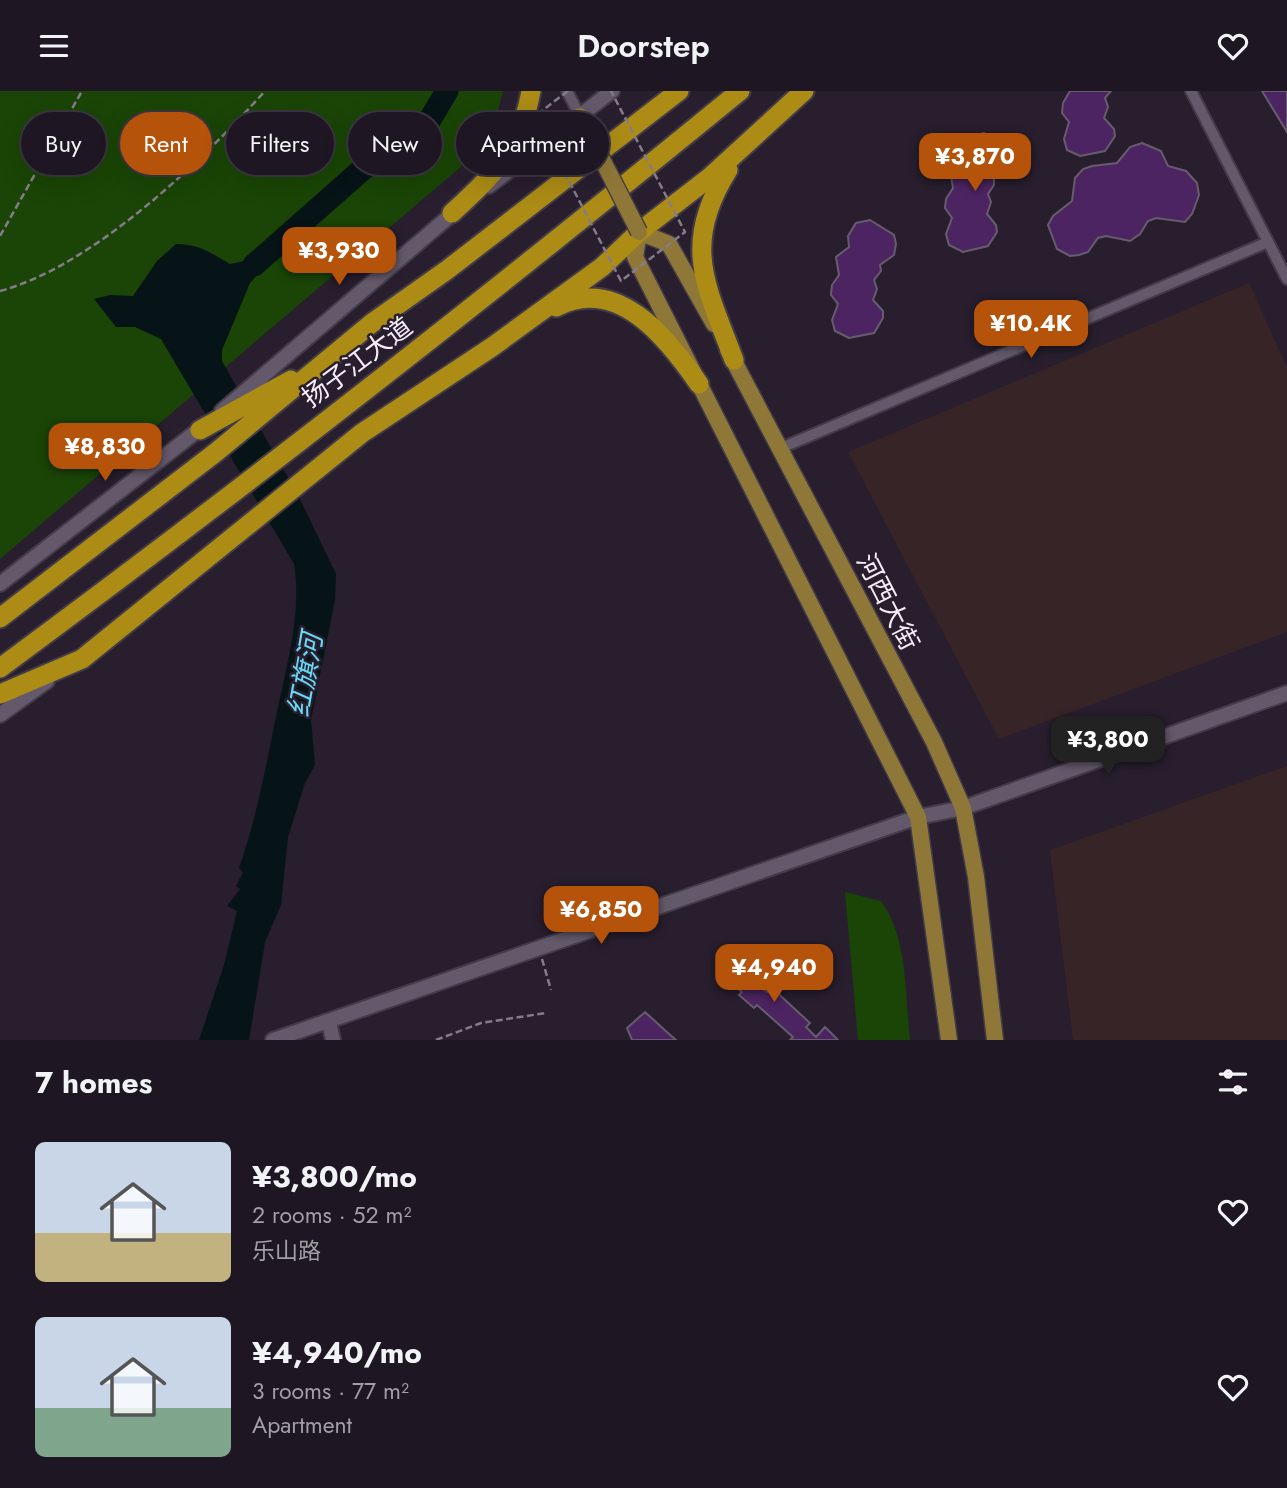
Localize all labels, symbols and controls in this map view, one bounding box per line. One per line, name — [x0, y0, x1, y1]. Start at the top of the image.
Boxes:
text: Doorstep — [577, 23, 710, 69]
icon: menu — [35, 27, 73, 65]
icon: heart — [1214, 27, 1252, 65]
chip: Buy — [21, 112, 106, 175]
chip: Rent — [120, 112, 212, 175]
chip: Filters — [226, 112, 334, 175]
chip: New — [348, 112, 442, 175]
chip: Apartment — [456, 112, 609, 175]
pin: ¥3,870 — [918, 133, 1032, 193]
text: ¥3,870 — [935, 139, 1015, 173]
pin: ¥3,930 — [282, 227, 396, 287]
text: ¥3,930 — [298, 233, 380, 267]
pin: ¥10.4K — [974, 301, 1088, 360]
text: ¥10.4K — [990, 306, 1072, 340]
street label: 扬子江大道 — [294, 308, 420, 416]
pin: ¥8,830 — [48, 423, 162, 483]
text: ¥8,830 — [65, 429, 145, 463]
street label: 河西大街 — [847, 547, 929, 657]
water label: 红旗河 — [278, 625, 334, 720]
pin: ¥3,800 — [1051, 717, 1165, 776]
text: ¥3,800 — [1067, 722, 1149, 756]
pin: ¥6,850 — [544, 887, 658, 946]
text: ¥6,850 — [560, 892, 642, 926]
pin: ¥4,940 — [717, 944, 831, 1004]
text: ¥4,940 — [731, 950, 817, 984]
text: 7 homes — [35, 1061, 152, 1104]
icon: filters — [1214, 1063, 1252, 1101]
text: ¥3,800/mo — [252, 1155, 417, 1198]
icon: home — [91, 1170, 175, 1254]
icon: heart — [1214, 1193, 1252, 1231]
text: 2 rooms · 52 m² — [252, 1198, 411, 1232]
text: 乐山路 — [252, 1234, 321, 1268]
text: ¥4,940/mo — [252, 1331, 422, 1374]
icon: home — [91, 1345, 175, 1429]
icon: heart — [1214, 1368, 1252, 1406]
text: 3 rooms · 77 m² — [252, 1374, 409, 1408]
text: Apartment — [252, 1408, 352, 1442]

